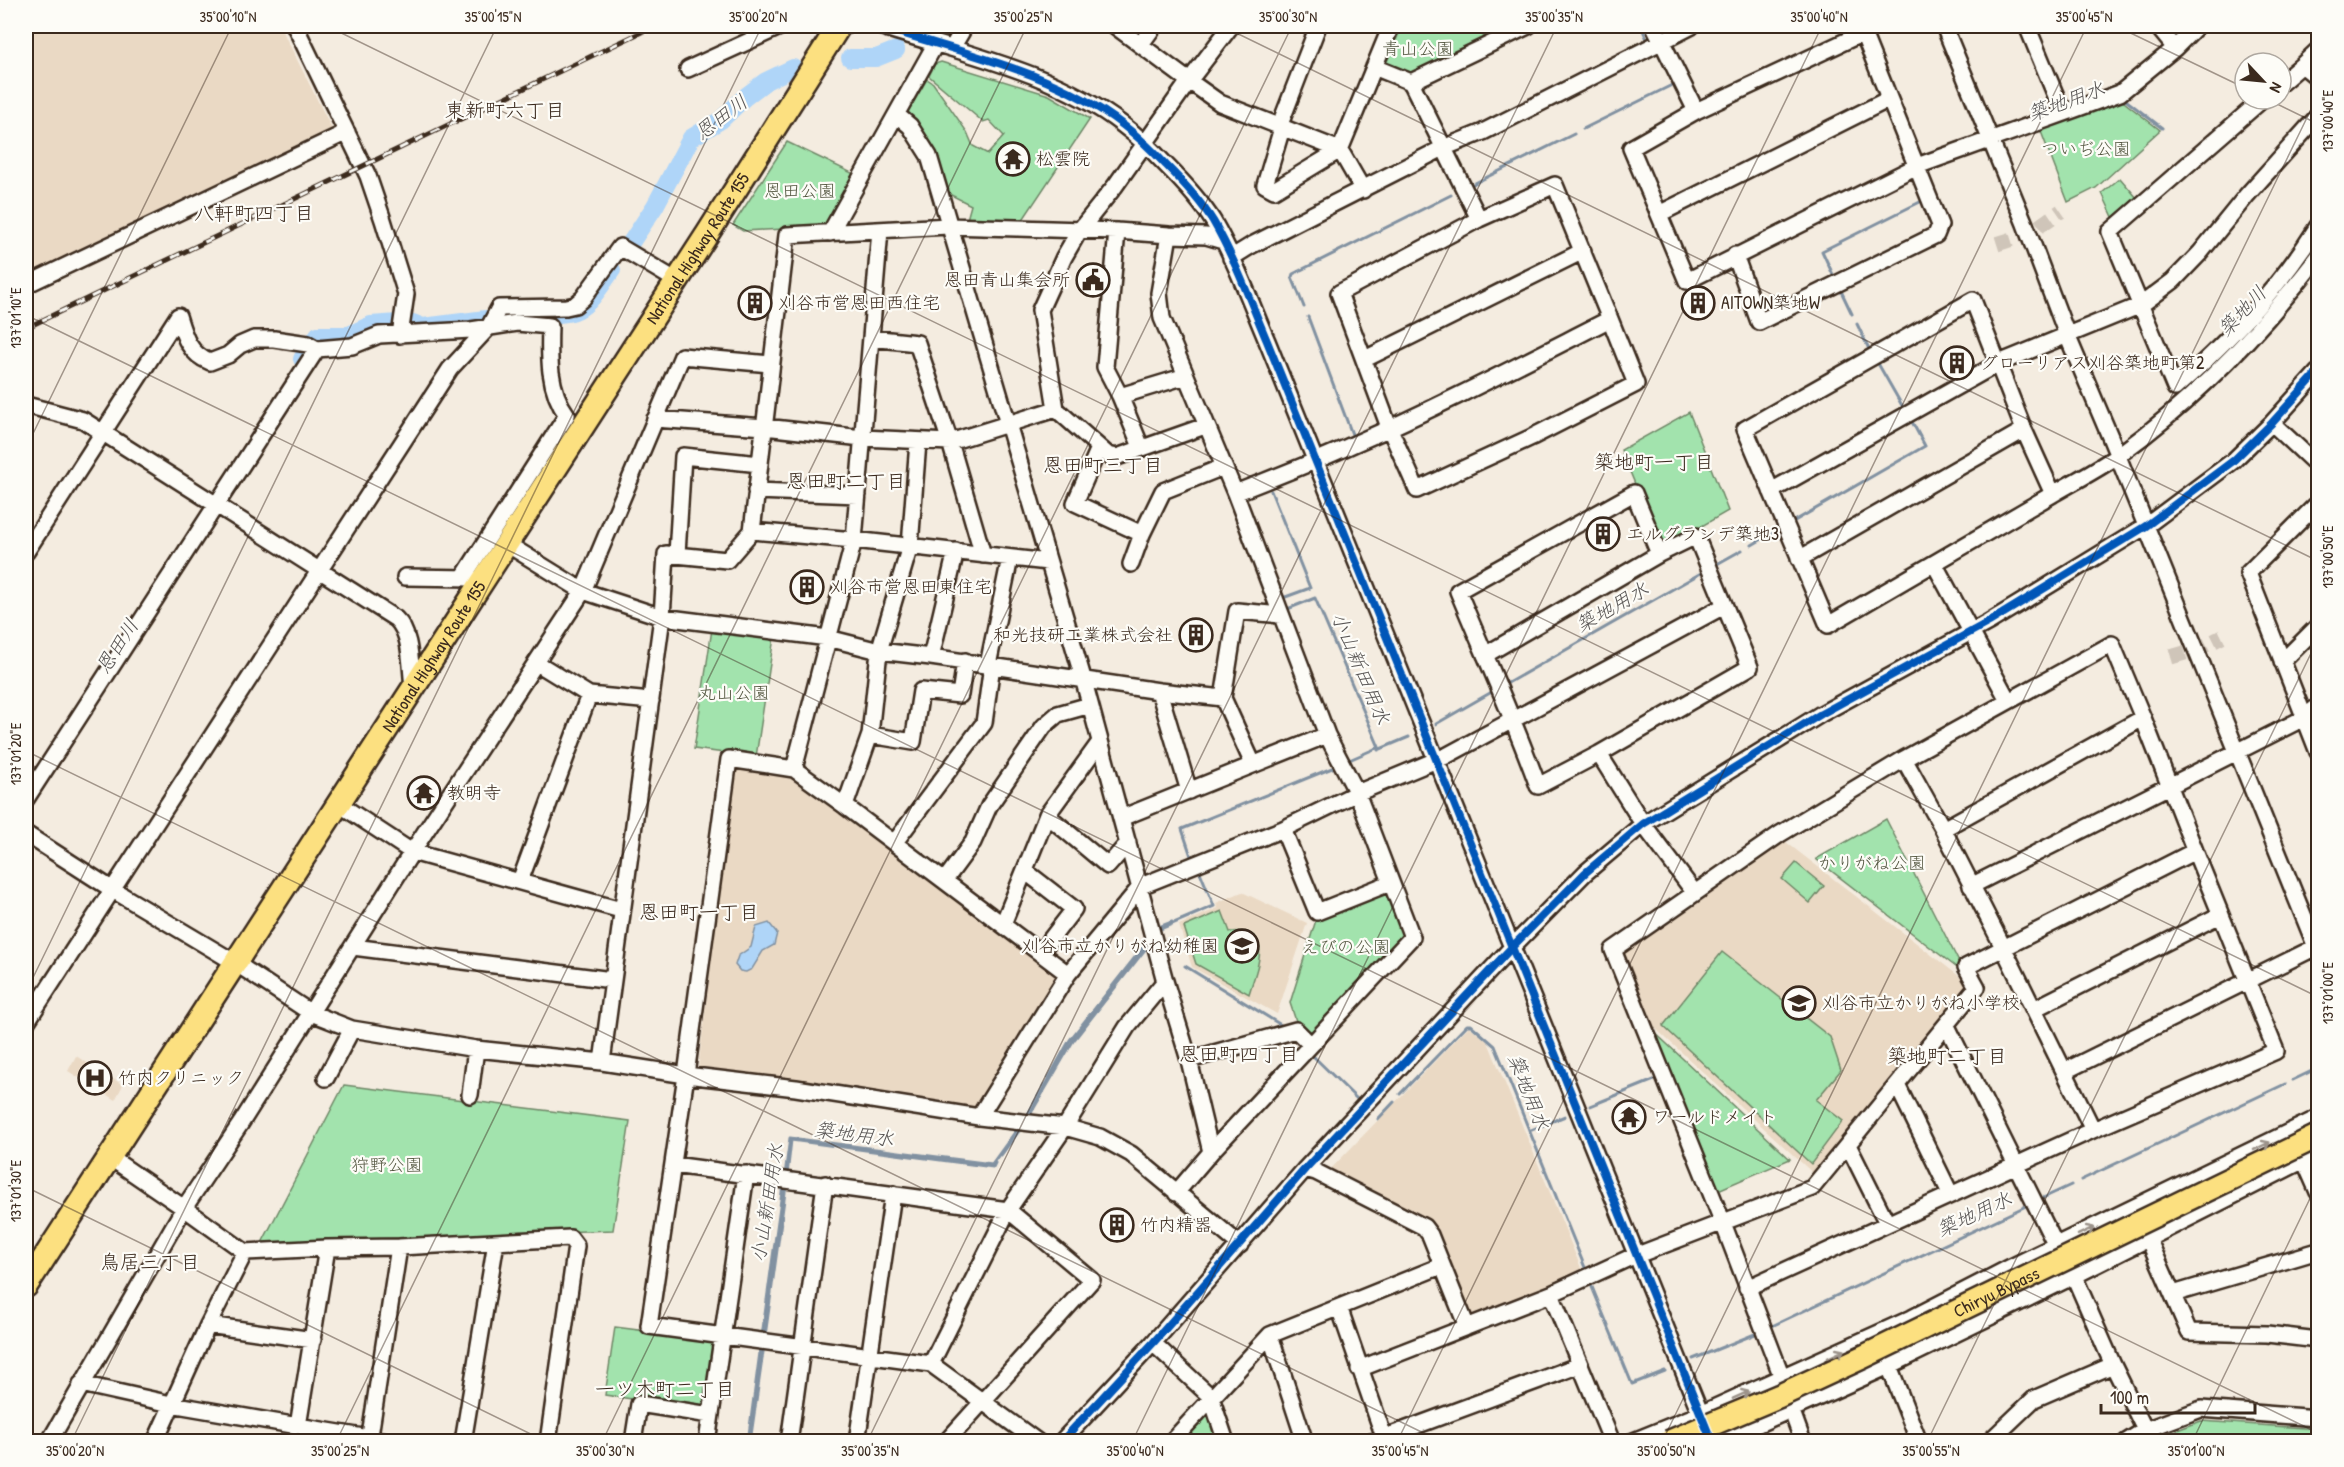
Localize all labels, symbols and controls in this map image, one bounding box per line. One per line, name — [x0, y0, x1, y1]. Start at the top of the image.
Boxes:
text: 35°00'10"N — [199, 6, 257, 27]
text: 35°00'15"N — [465, 6, 521, 27]
text: 35°00'20"N — [729, 6, 787, 27]
text: 35°00'25"N — [994, 6, 1052, 27]
text: 35°00'30"N — [1259, 6, 1317, 27]
text: 35°00'35"N — [1525, 6, 1583, 27]
text: 35°00'40"N — [1790, 6, 1848, 27]
text: 35°00'45"N — [2056, 6, 2112, 27]
park label: 青山公園 — [1382, 36, 1454, 61]
north arrow — [2233, 51, 2293, 111]
water label: 築地用水 — [2024, 74, 2108, 127]
text: N — [2265, 79, 2288, 97]
water label: 恩田川 — [689, 88, 753, 145]
text: 137°00'40"E — [2317, 89, 2338, 152]
district label: 東新町六丁目 — [445, 96, 565, 123]
park label: ついぢ公園 — [2041, 136, 2131, 161]
temple icon: 松雲院 — [995, 141, 1031, 177]
place label: 松雲院 — [1036, 146, 1090, 171]
street label: National Highway Route 155 — [639, 167, 755, 329]
park label: 恩田公園 — [764, 178, 836, 203]
district label: 八軒町四丁目 — [194, 199, 314, 226]
public building icon: 恩田青山集会所 — [1075, 262, 1111, 298]
place label: 恩田青山集会所 — [944, 267, 1070, 292]
water label: 築地川 — [2211, 280, 2272, 342]
building icon: 刈谷市営恩田西住宅 — [737, 285, 773, 321]
building icon: AITOWN築地W — [1680, 285, 1716, 321]
text: 137°01'10"E — [5, 287, 26, 349]
place label: 刈谷市営恩田西住宅 — [778, 290, 940, 315]
place label: AITOWN築地W — [1721, 290, 1820, 315]
building icon: グローリアス刈谷築地町第2 — [1939, 345, 1975, 381]
place label: グローリアス刈谷築地町第2 — [1980, 350, 2205, 375]
district label: 築地町一丁目 — [1594, 448, 1714, 475]
district label: 恩田町三丁目 — [1043, 451, 1163, 478]
district label: 恩田町二丁目 — [786, 467, 906, 494]
building icon: エルグランデ築地3 — [1585, 516, 1621, 552]
place label: エルグランデ築地3 — [1626, 521, 1779, 546]
text: 137°00'50"E — [2317, 525, 2338, 589]
building icon: 刈谷市営恩田東住宅 — [789, 569, 825, 605]
place label: 刈谷市営恩田東住宅 — [830, 574, 992, 599]
street label: National Highway Route 155 — [375, 575, 492, 737]
water label: 築地用水 — [1570, 575, 1653, 638]
water label: 小山新田用水 — [1326, 607, 1397, 728]
water label: 恩田川 — [89, 613, 144, 678]
building icon: 和光技研工業株式会社 — [1178, 617, 1214, 653]
place label: 和光技研工業株式会社 — [993, 622, 1173, 647]
park label: 丸山公園 — [698, 680, 770, 705]
text: 137°01'20"E — [5, 722, 26, 785]
temple icon: 教明寺 — [406, 775, 442, 811]
place label: 教明寺 — [447, 780, 501, 805]
park label: かりがね公園 — [1818, 850, 1926, 875]
district label: 恩田町一丁目 — [639, 898, 759, 925]
school or university icon: 刈谷市立かりがね幼稚園 — [1224, 928, 1260, 964]
place label: 刈谷市立かりがね幼稚園 — [1021, 933, 1219, 958]
park label: えびの公園 — [1301, 934, 1391, 959]
text: 137°01'00"E — [2317, 961, 2338, 1024]
school or university icon: 刈谷市立かりがね小学校 — [1781, 985, 1817, 1021]
place label: 刈谷市立かりがね小学校 — [1822, 990, 2020, 1015]
district label: 恩田町四丁目 — [1179, 1040, 1299, 1067]
district label: 築地町二丁目 — [1887, 1042, 2007, 1069]
water label: 築地用水 — [1502, 1050, 1557, 1134]
hospital icon: 竹内クリニック — [77, 1060, 113, 1096]
place label: 竹内クリニック — [118, 1065, 244, 1090]
temple icon: ワールドメイト — [1611, 1099, 1647, 1135]
place label: ワールドメイト — [1652, 1104, 1777, 1129]
water label: 築地用水 — [813, 1115, 895, 1152]
one-way arrow — [2252, 1140, 2270, 1151]
water label: 小山新田用水 — [744, 1142, 789, 1264]
park label: 狩野公園 — [351, 1152, 423, 1177]
text: 137°01'30"E — [5, 1159, 26, 1222]
water label: 築地用水 — [1932, 1184, 2016, 1243]
building icon: 竹内精器 — [1099, 1207, 1135, 1243]
place label: 竹内精器 — [1140, 1212, 1212, 1237]
one-way arrow — [2077, 1225, 2095, 1237]
district label: 鳥居三丁目 — [100, 1248, 200, 1275]
street label: Chiryu Bypass — [1949, 1260, 2043, 1323]
one-way arrow — [1826, 1347, 1844, 1359]
district label: 一ツ木町二丁目 — [595, 1375, 735, 1402]
scale bar — [2101, 1377, 2256, 1415]
text: 100 m — [2110, 1385, 2149, 1410]
one-way arrow — [1732, 1389, 1750, 1401]
text: 35°00'20"N — [46, 1440, 104, 1461]
text: 35°00'25"N — [311, 1440, 369, 1461]
text: 35°00'30"N — [576, 1440, 634, 1461]
text: 35°00'35"N — [841, 1440, 899, 1461]
text: 35°00'40"N — [1106, 1440, 1164, 1461]
text: 35°00'45"N — [1372, 1440, 1428, 1461]
text: 35°00'50"N — [1637, 1440, 1695, 1461]
text: 35°00'55"N — [1902, 1440, 1960, 1461]
text: 35°01'00"N — [2167, 1440, 2225, 1461]

